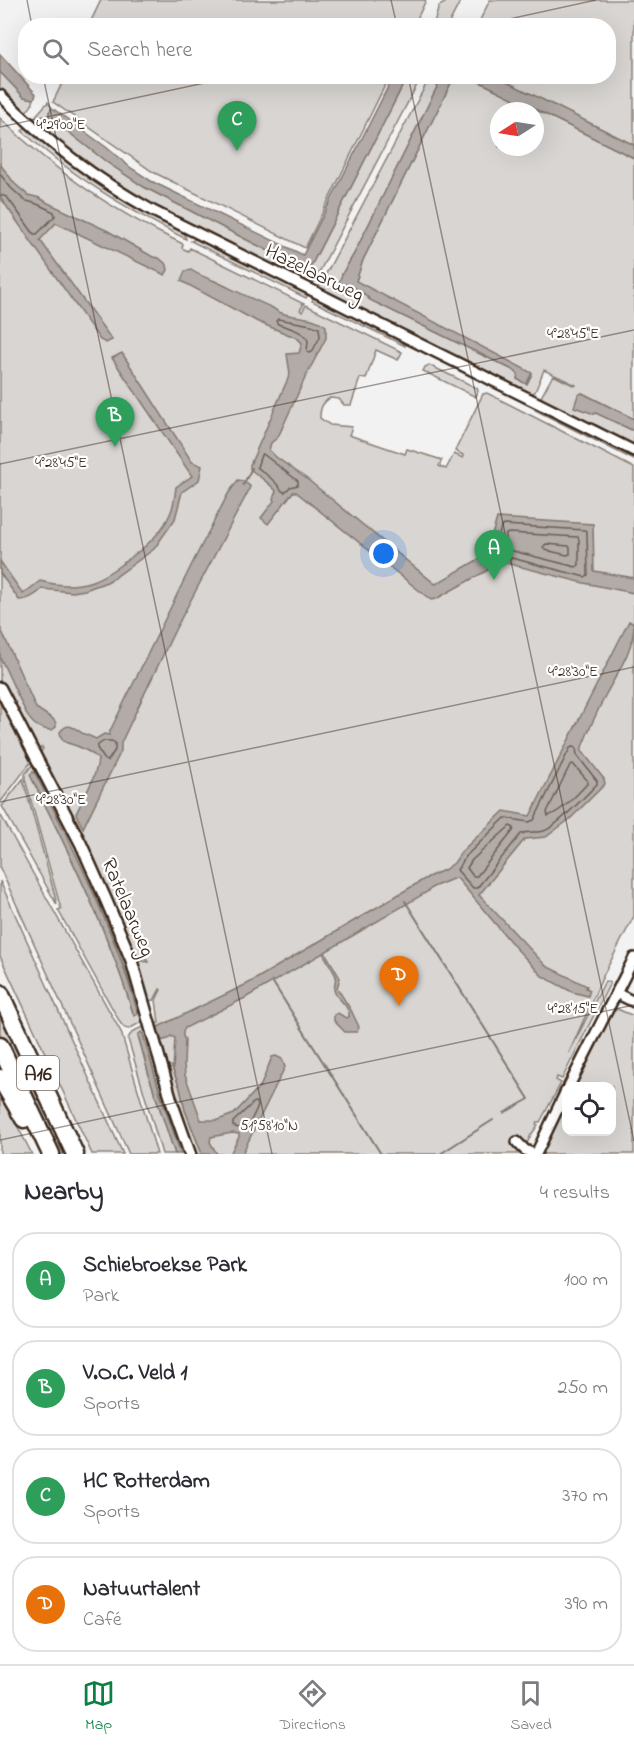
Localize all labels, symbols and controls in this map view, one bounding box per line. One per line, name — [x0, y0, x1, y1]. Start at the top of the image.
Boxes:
search box — [18, 18, 616, 84]
icon: search — [39, 35, 72, 68]
text: Search here — [87, 35, 192, 67]
pin: C — [218, 102, 256, 151]
north arrow — [490, 102, 544, 156]
text: 4°29'00"E — [36, 114, 86, 136]
street label: Hazelaarweg — [259, 237, 369, 313]
text: 4°28'45"E — [547, 323, 599, 345]
pin: B — [96, 398, 134, 447]
text: 4°28'45"E — [35, 452, 87, 474]
pin: A — [474, 530, 514, 580]
your location — [369, 539, 398, 568]
text: 4°28'30"E — [548, 661, 598, 683]
text: 4°28'30"E — [36, 789, 86, 811]
street label: Ratelaarweg — [91, 854, 161, 963]
pin: D — [380, 956, 418, 1006]
text: 4°28'15"E — [548, 998, 598, 1020]
road number: A16 — [17, 1056, 59, 1090]
map controls — [562, 1082, 616, 1136]
button: locate — [562, 1082, 616, 1136]
text: 51°58'10"N — [240, 1115, 298, 1137]
text: Nearby — [24, 1174, 103, 1212]
text: 4 results — [540, 1179, 610, 1208]
text: Schiebroekse Park — [83, 1250, 247, 1282]
text: A — [39, 1266, 52, 1295]
text: 100 m — [564, 1266, 608, 1295]
text: Park — [83, 1282, 119, 1311]
text: V.O.C. Veld 1 — [83, 1358, 188, 1390]
text: B — [39, 1374, 52, 1403]
text: 250 m — [557, 1374, 608, 1403]
text: Sports — [83, 1390, 140, 1419]
text: HC Rotterdam — [83, 1466, 210, 1498]
text: C — [40, 1482, 51, 1511]
text: 370 m — [562, 1482, 608, 1511]
text: Sports — [83, 1498, 140, 1527]
text: Natuurtalent — [83, 1574, 200, 1606]
text: D — [38, 1590, 53, 1619]
text: 390 m — [565, 1590, 608, 1619]
text: Café — [83, 1606, 122, 1635]
tab: Map — [82, 1677, 115, 1737]
tab: Directions — [279, 1677, 346, 1737]
tab: Saved — [510, 1677, 552, 1737]

